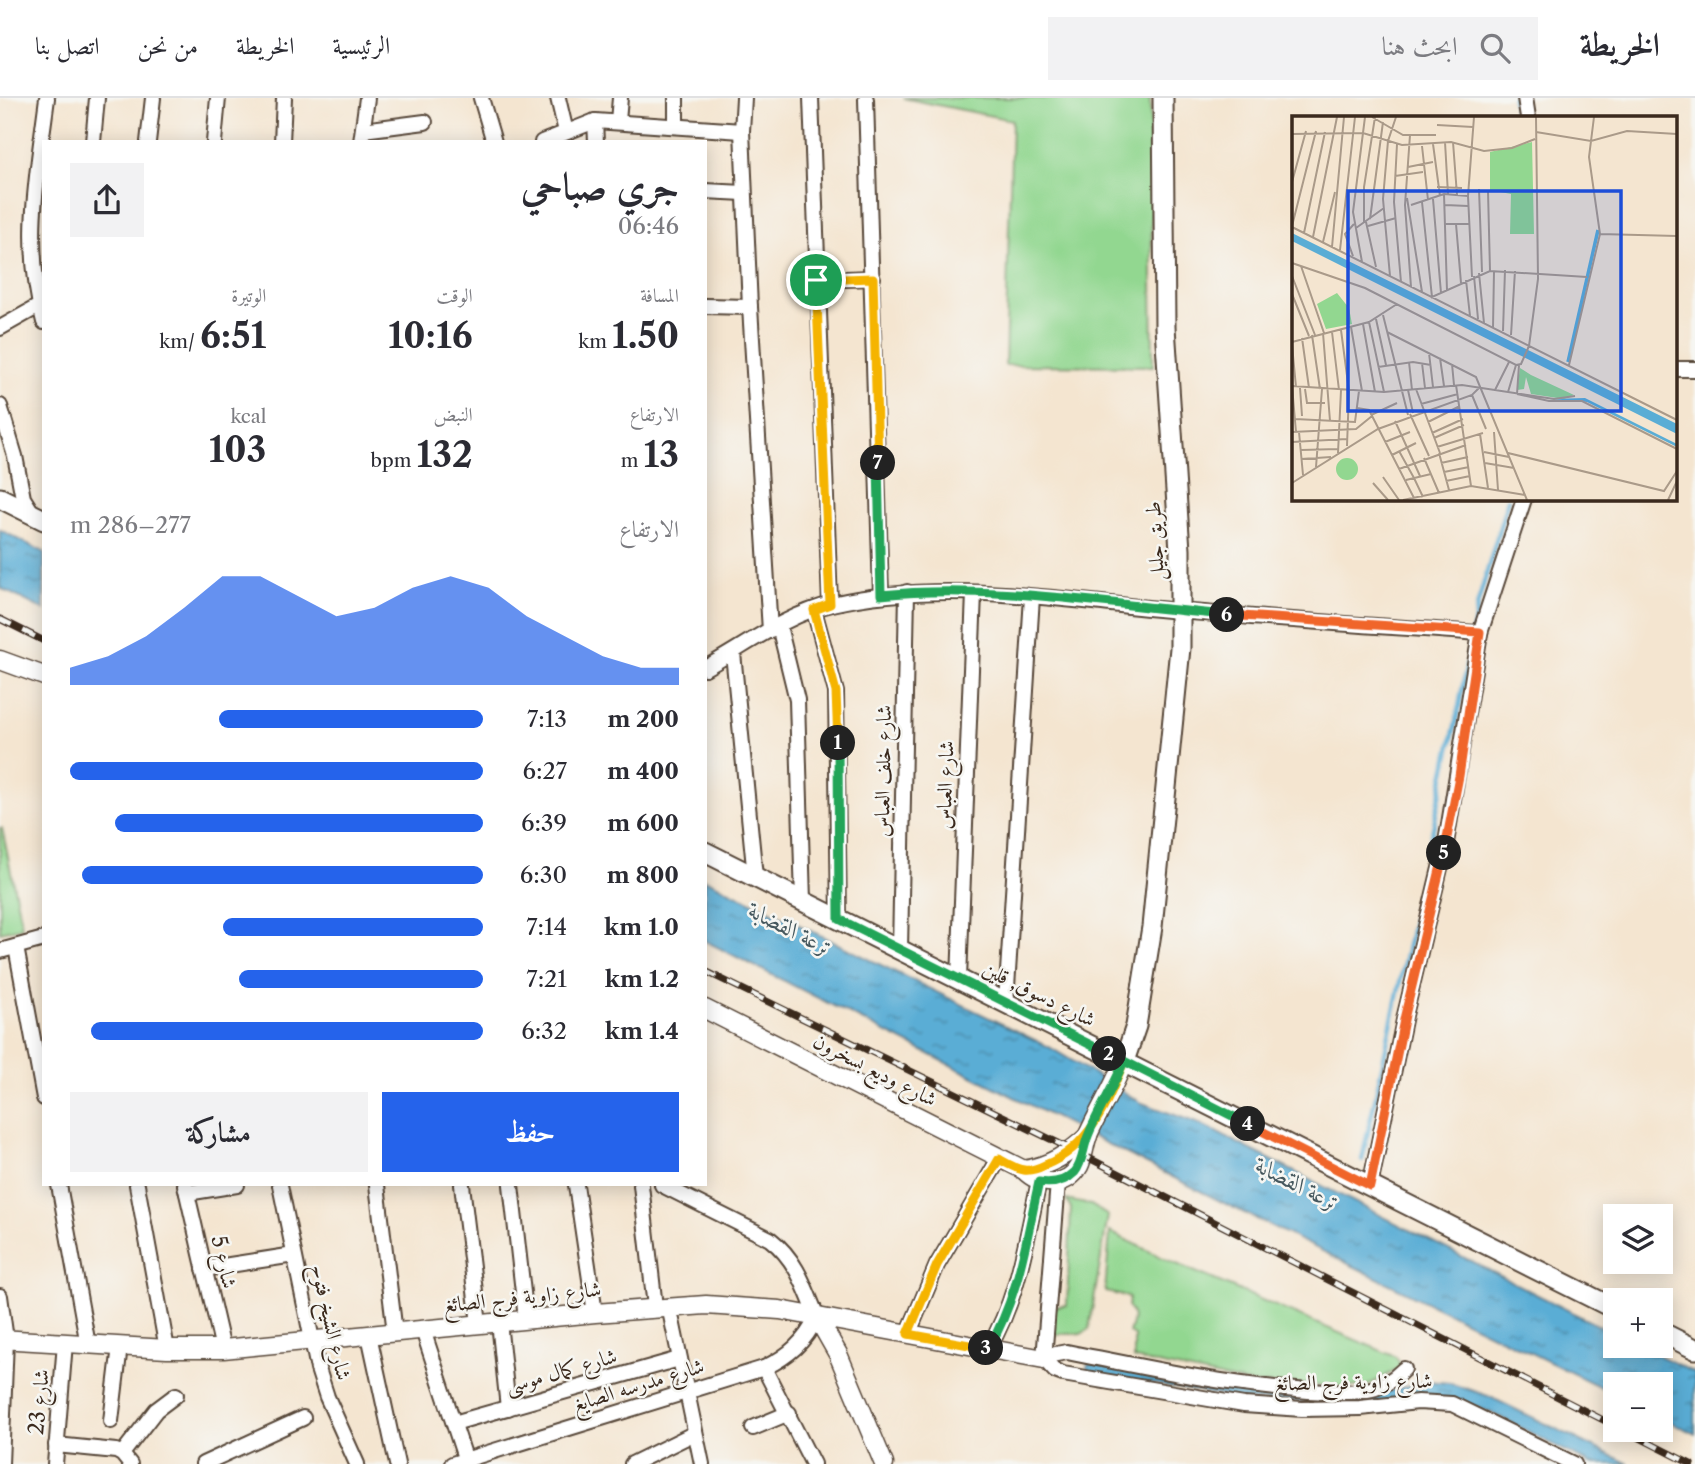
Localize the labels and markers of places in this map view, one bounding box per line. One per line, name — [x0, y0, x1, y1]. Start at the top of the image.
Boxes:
pin — [786, 250, 846, 310]
pin: 7 — [860, 446, 896, 480]
pin: 6 — [1210, 598, 1244, 632]
pin: 1 — [820, 726, 856, 760]
pin: 5 — [1426, 836, 1462, 870]
pin: 2 — [1092, 1037, 1126, 1072]
pin: 4 — [1230, 1107, 1266, 1142]
pin: 3 — [968, 1330, 1004, 1366]

